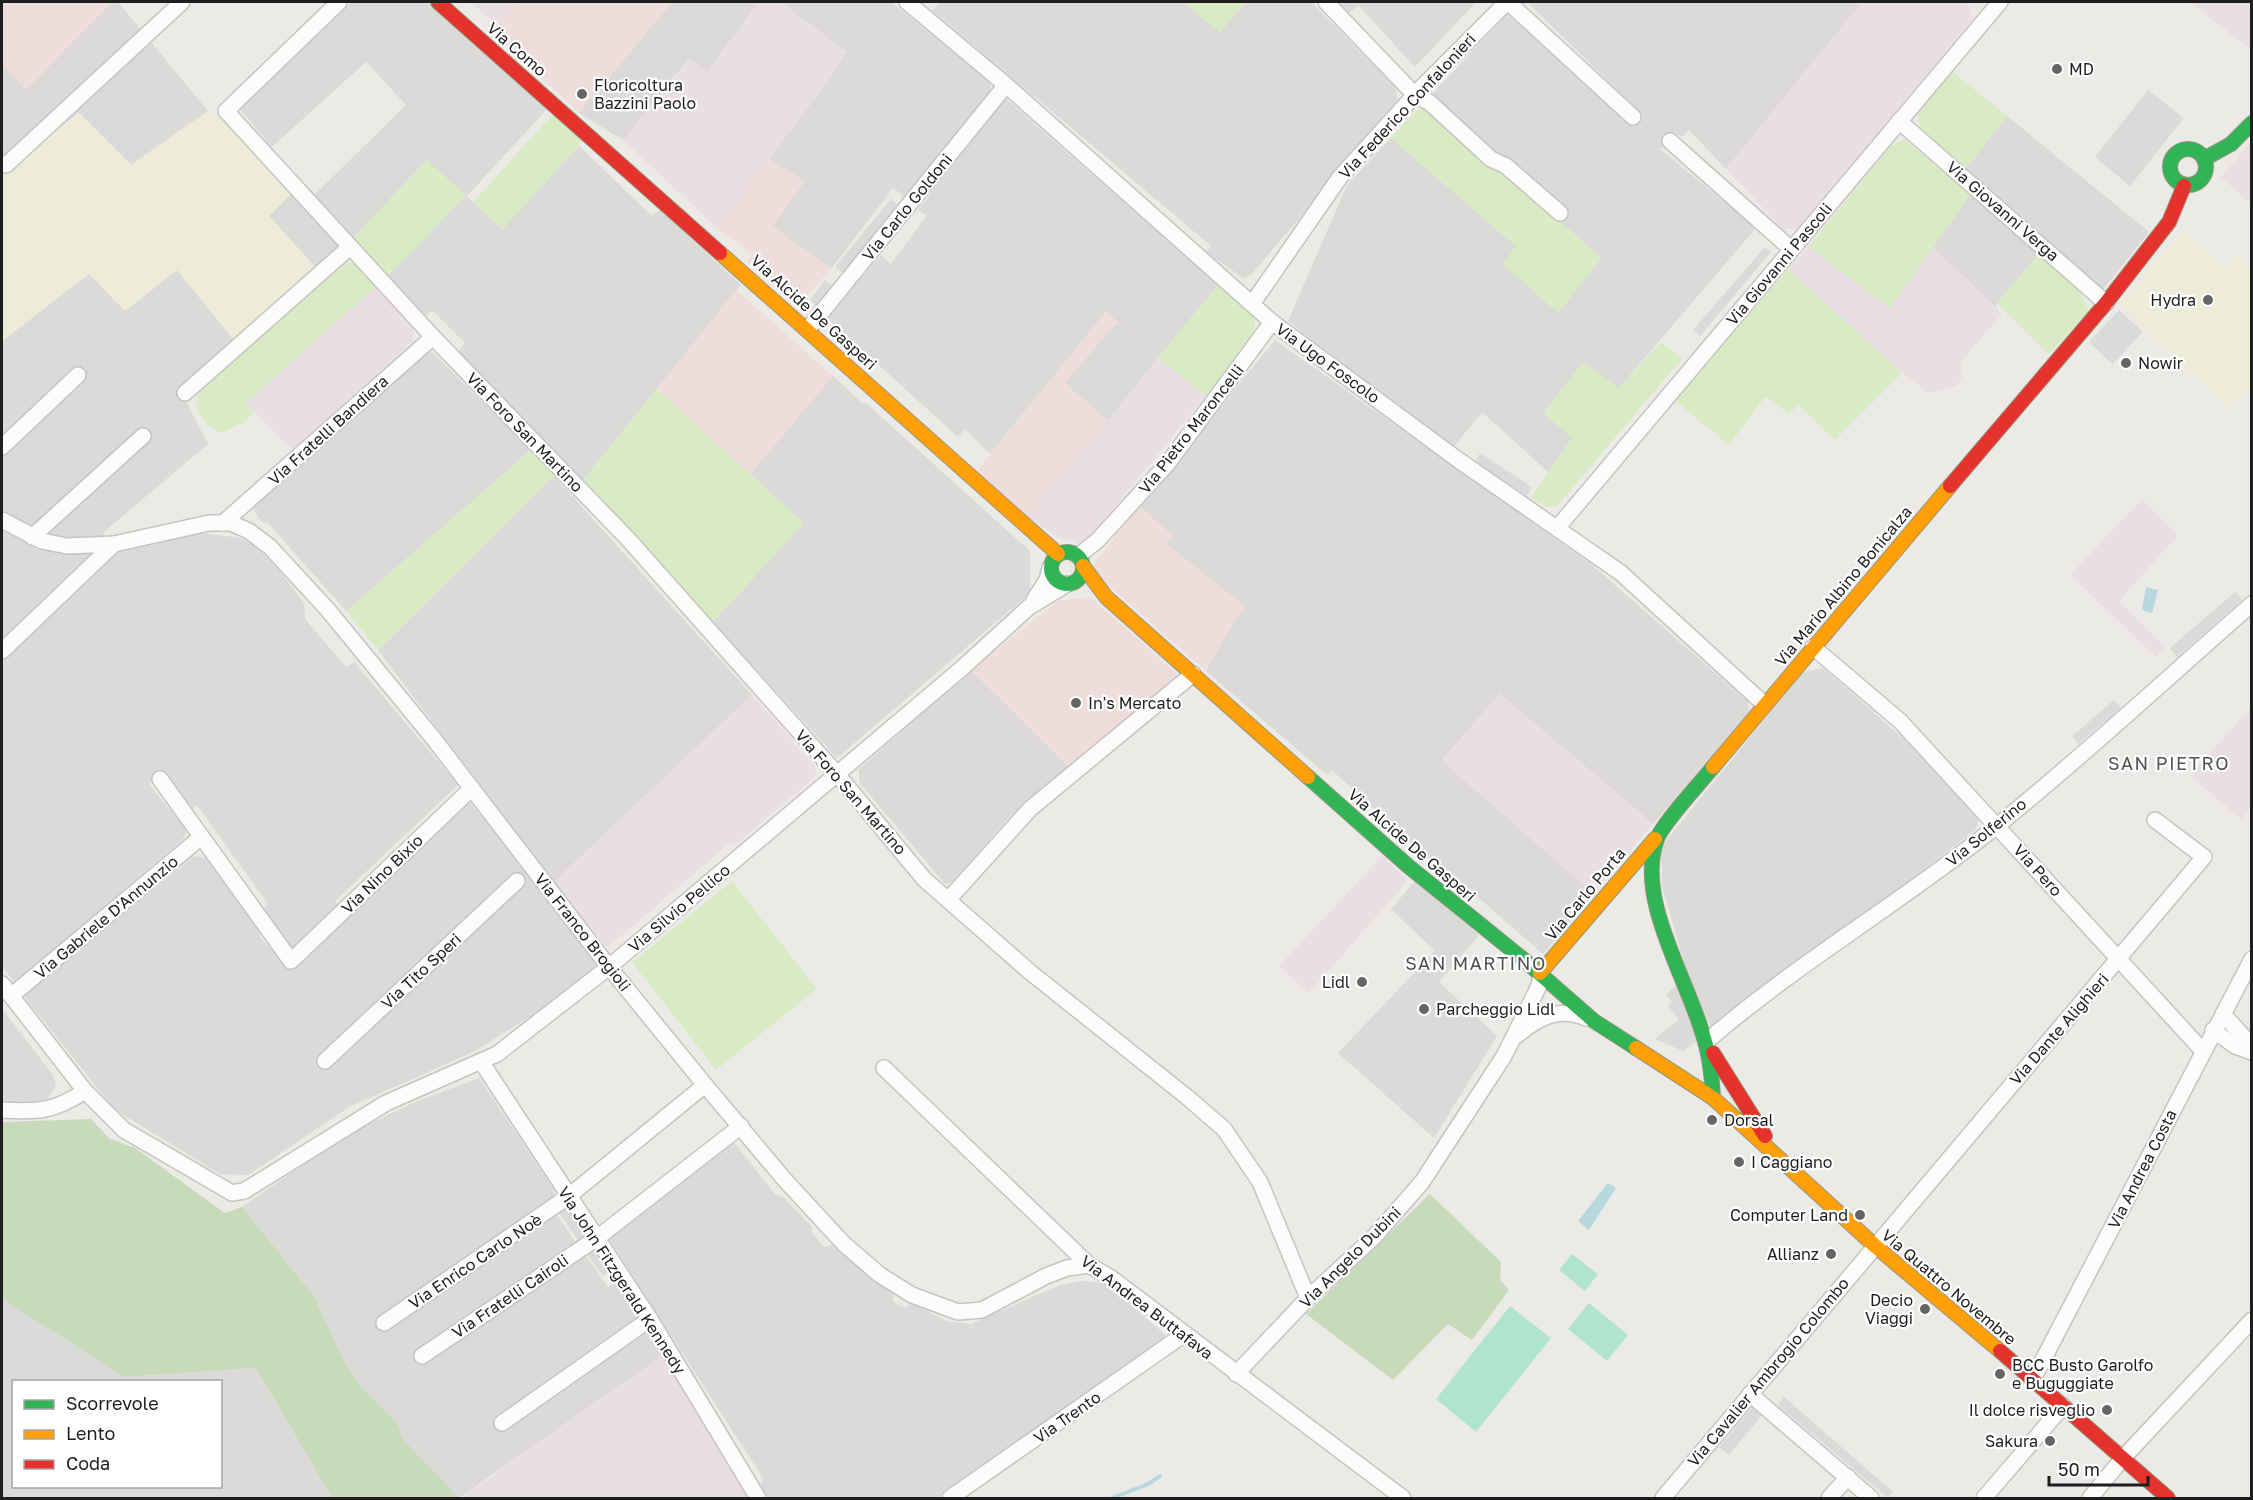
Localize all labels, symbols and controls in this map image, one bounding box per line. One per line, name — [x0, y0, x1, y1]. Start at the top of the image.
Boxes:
street label: Via Como — [483, 18, 551, 80]
street label: Via Federico Confalonieri — [1334, 29, 1480, 183]
place label: MD — [2069, 59, 2094, 79]
marker: MD — [2050, 62, 2064, 76]
place label: Floricoltura Bazzini Paolo — [594, 75, 696, 113]
marker: Floricoltura Bazzini Paolo — [575, 87, 589, 101]
street label: Via Carlo Goldoni — [858, 149, 956, 265]
street label: Via Giovanni Verga — [1943, 157, 2063, 265]
street label: Via Giovanni Pascoli — [1722, 199, 1836, 329]
street label: Via Alcide De Gasperi — [747, 250, 881, 374]
place label: Hydra — [2150, 290, 2196, 310]
marker: Hydra — [2201, 293, 2215, 307]
street label: Via Ugo Foscolo — [1272, 319, 1384, 407]
place label: Nowir — [2138, 353, 2183, 373]
marker: Nowir — [2119, 356, 2133, 370]
street label: Via Pietro Maroncelli — [1134, 360, 1248, 498]
street label: Via Foro San Martino — [462, 368, 588, 496]
street label: Via Fratelli Bandiera — [264, 371, 392, 489]
street label: Via Mario Albino Bonicalza — [1770, 502, 1916, 670]
place label: In's Mercato — [1088, 693, 1181, 713]
marker: In's Mercato — [1069, 696, 1083, 710]
street label: Via Foro San Martino — [791, 725, 911, 859]
district label: SAN PIETRO — [2108, 752, 2230, 774]
street label: Via Alcide De Gasperi — [1344, 784, 1480, 906]
street label: Via Solferino — [1942, 794, 2030, 870]
street label: Via Nino Bixio — [337, 830, 427, 918]
street label: Via Pero — [2009, 840, 2067, 900]
street label: Via Carlo Porta — [1540, 844, 1630, 944]
street label: Via Gabriele D'Annunzio — [30, 851, 182, 983]
street label: Via Silvio Pellico — [624, 860, 734, 956]
street label: Via Franco Brogioli — [531, 869, 635, 995]
street label: Via Tito Speri — [377, 929, 465, 1013]
district label: SAN MARTINO — [1405, 952, 1547, 974]
street label: Via Dante Alighieri — [2005, 969, 2113, 1089]
place label: Lidl — [1322, 972, 1350, 992]
marker: Lidl — [1355, 975, 1369, 989]
place label: Parcheggio Lidl — [1436, 999, 1555, 1019]
marker: Parcheggio Lidl — [1417, 1002, 1431, 1016]
street label: Via Andrea Costa — [2103, 1106, 2181, 1232]
place label: Dorsal — [1724, 1110, 1774, 1130]
marker: Dorsal — [1705, 1113, 1719, 1127]
place label: I Caggiano — [1751, 1152, 1832, 1172]
marker: I Caggiano — [1732, 1155, 1746, 1169]
street label: Via John Fitzgerald Kennedy — [554, 1182, 690, 1378]
street label: Via Angelo Dubini — [1295, 1202, 1405, 1312]
place label: Computer Land — [1730, 1205, 1848, 1225]
marker: Computer Land — [1853, 1208, 1867, 1222]
street label: Via Enrico Carlo Noè — [405, 1209, 545, 1313]
street label: Via Quattro Novembre — [1878, 1225, 2020, 1349]
place label: Allianz — [1767, 1244, 1819, 1264]
marker: Allianz — [1824, 1247, 1838, 1261]
street label: Via Fratelli Cairoli — [448, 1250, 572, 1342]
street label: Via Andrea Buttafava — [1077, 1251, 1217, 1363]
street label: Via Cavalier Ambrogio Colombo — [1683, 1273, 1853, 1471]
place label: Decio Viaggi — [1865, 1290, 1913, 1328]
marker: Decio Viaggi — [1918, 1302, 1932, 1316]
place label: BCC Busto Garolfo e Buguggiate — [2012, 1355, 2153, 1393]
marker: BCC Busto Garolfo e Buguggiate — [1993, 1367, 2007, 1381]
legend — [12, 1380, 222, 1488]
street label: Via Trento — [1029, 1387, 1105, 1447]
text: Scorrevole — [66, 1392, 159, 1414]
place label: Il dolce risveglio — [1969, 1400, 2095, 1420]
marker: Il dolce risveglio — [2100, 1403, 2114, 1417]
text: Lento — [66, 1422, 115, 1444]
place label: Sakura — [1985, 1431, 2038, 1451]
marker: Sakura — [2043, 1434, 2057, 1448]
scale bar — [2049, 1449, 2148, 1487]
text: Coda — [66, 1452, 110, 1474]
text: 50 m — [2058, 1458, 2100, 1480]

